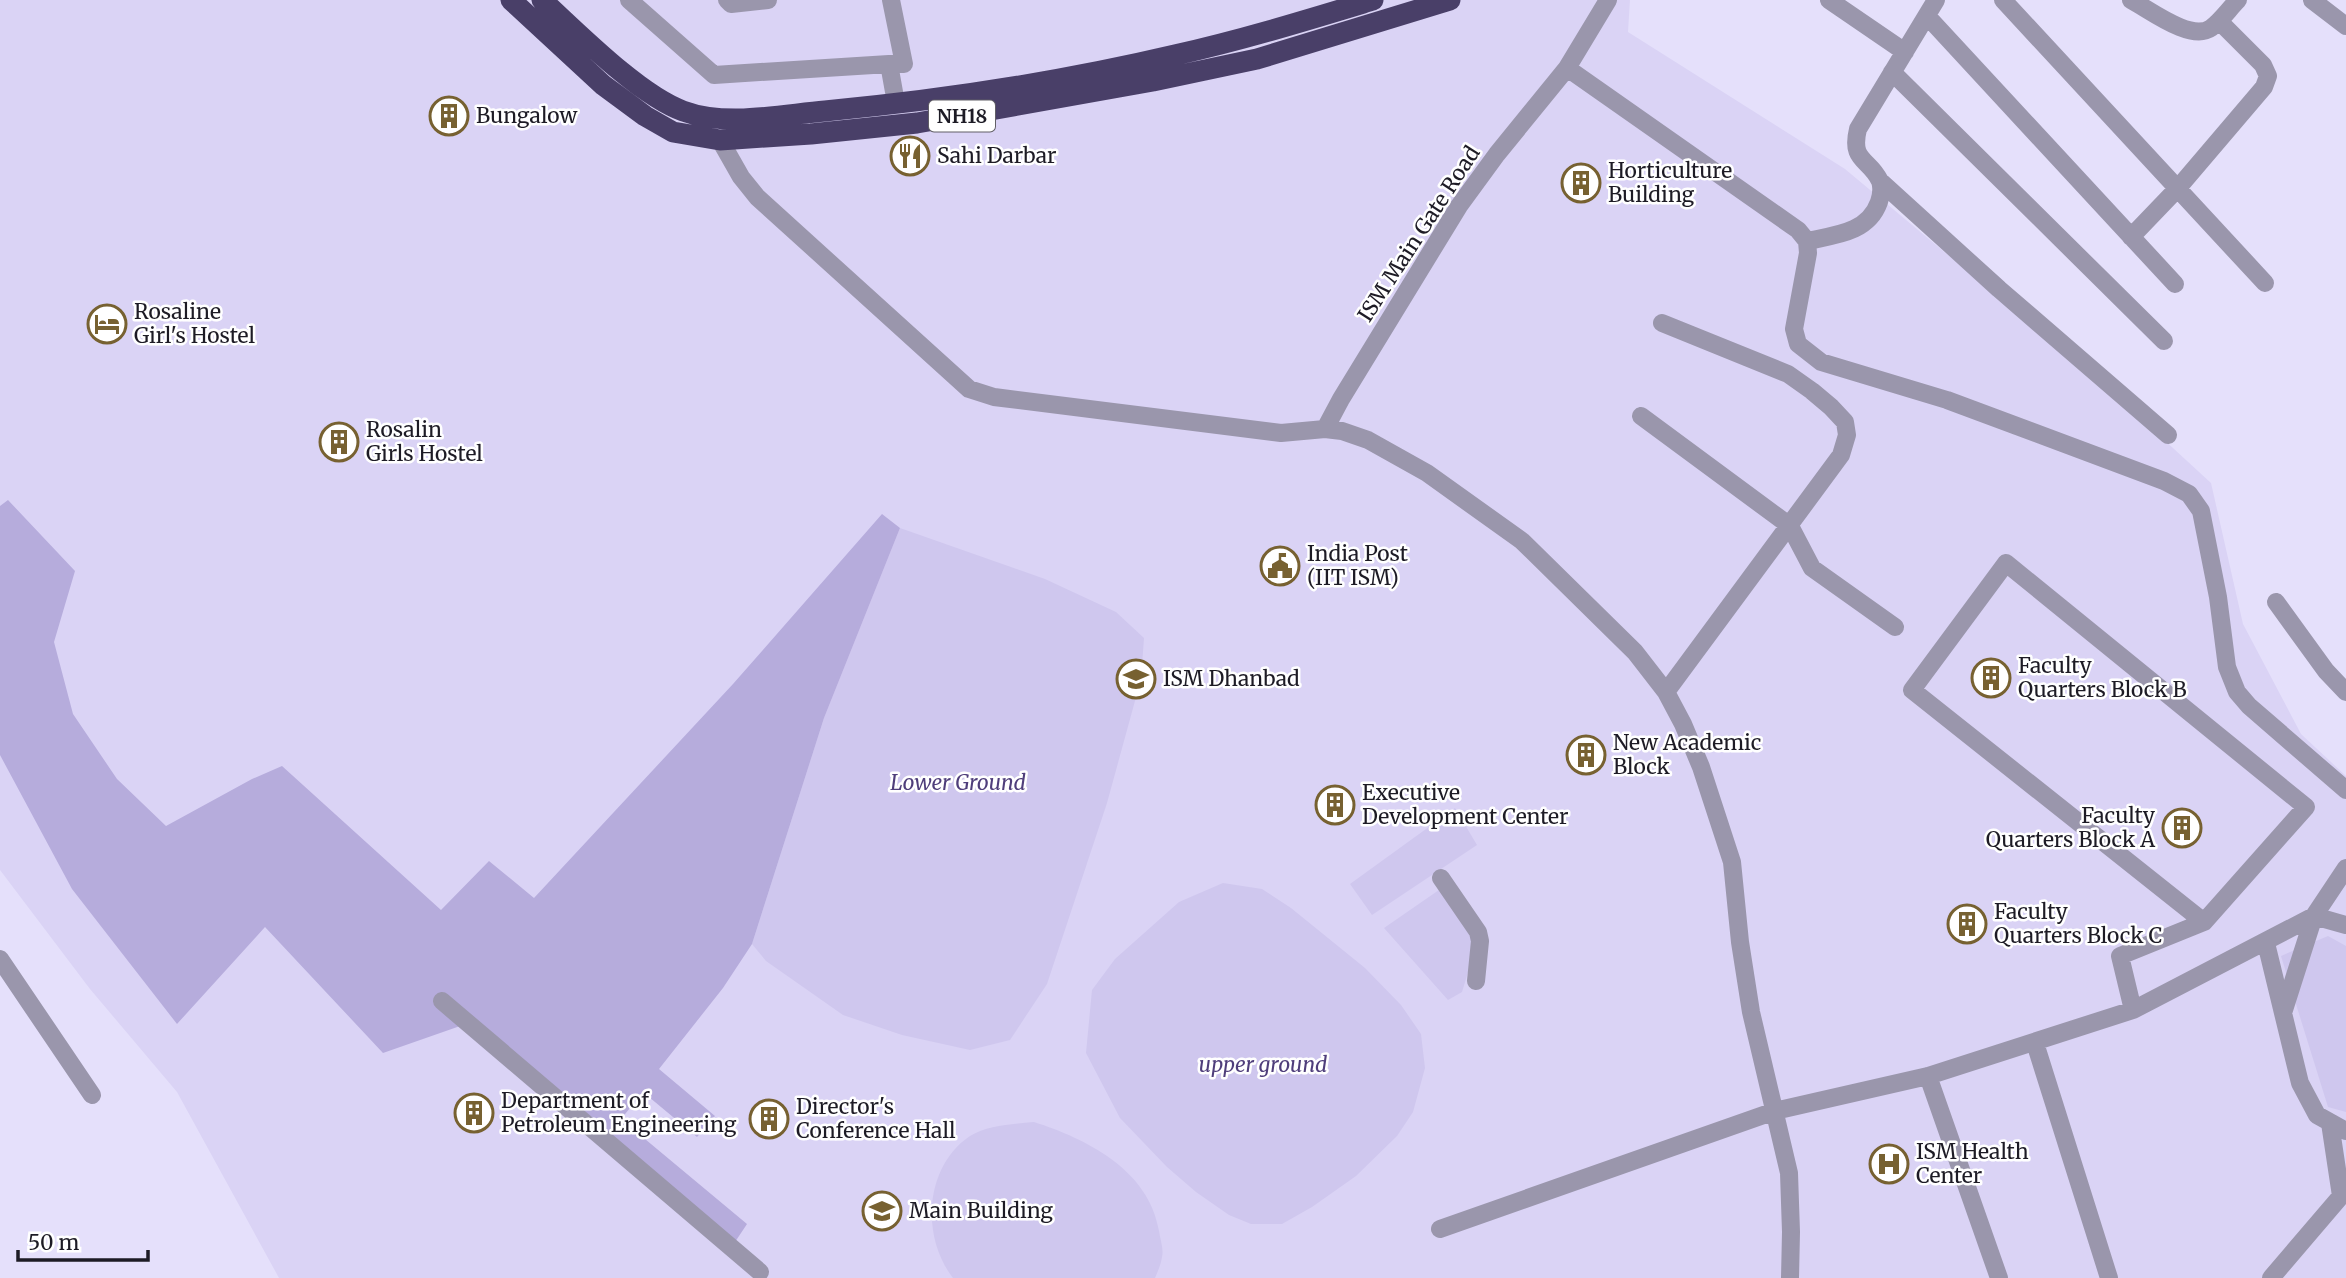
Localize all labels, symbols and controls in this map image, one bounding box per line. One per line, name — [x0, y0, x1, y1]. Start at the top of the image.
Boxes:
building icon: Bungalow — [428, 95, 470, 137]
road number: NH18 — [929, 100, 995, 132]
place label: Bungalow — [476, 102, 578, 129]
restaurant icon: Sahi Darbar — [889, 135, 931, 177]
street label: ISM Main Gate Road — [1352, 140, 1486, 327]
place label: Sahi Darbar — [937, 142, 1056, 169]
place label: Horticulture Building — [1608, 157, 1732, 208]
building icon: Horticulture Building — [1560, 162, 1602, 204]
place label: Rosaline Girl's Hostel — [134, 298, 255, 349]
hotel icon: Rosaline Girl's Hostel — [86, 303, 128, 345]
place label: Rosalin Girls Hostel — [366, 416, 483, 467]
building icon: Rosalin Girls Hostel — [318, 421, 360, 463]
place label: India Post (IIT ISM) — [1307, 540, 1408, 591]
public building icon: India Post (IIT ISM) — [1259, 545, 1301, 587]
place label: Faculty Quarters Block B — [2018, 652, 2187, 703]
building icon: Faculty Quarters Block B — [1970, 657, 2012, 699]
school or university icon: ISM Dhanbad — [1115, 658, 1157, 700]
place label: ISM Dhanbad — [1163, 665, 1300, 692]
place label: New Academic Block — [1613, 729, 1761, 780]
building icon: New Academic Block — [1565, 734, 1607, 776]
park label: Lower Ground — [890, 769, 1026, 796]
place label: Executive Development Center — [1362, 779, 1568, 830]
building icon: Executive Development Center — [1314, 784, 1356, 826]
place label: Faculty Quarters Block A — [1986, 802, 2156, 853]
building icon: Faculty Quarters Block A — [2161, 807, 2203, 849]
place label: Faculty Quarters Block C — [1994, 898, 2162, 949]
building icon: Faculty Quarters Block C — [1946, 903, 1988, 945]
park label: upper ground — [1199, 1051, 1327, 1078]
place label: Department of Petroleum Engineering — [501, 1087, 737, 1138]
building icon: Department of Petroleum Engineering — [453, 1092, 495, 1134]
place label: Director's Conference Hall — [796, 1093, 956, 1144]
building icon: Director's Conference Hall — [748, 1098, 790, 1140]
place label: ISM Health Center — [1916, 1138, 2029, 1189]
hospital icon: ISM Health Center — [1868, 1143, 1910, 1185]
school or university icon: Main Building — [861, 1190, 903, 1232]
place label: Main Building — [909, 1197, 1053, 1224]
scale bar — [18, 1218, 147, 1262]
text: 50 m — [28, 1229, 79, 1256]

